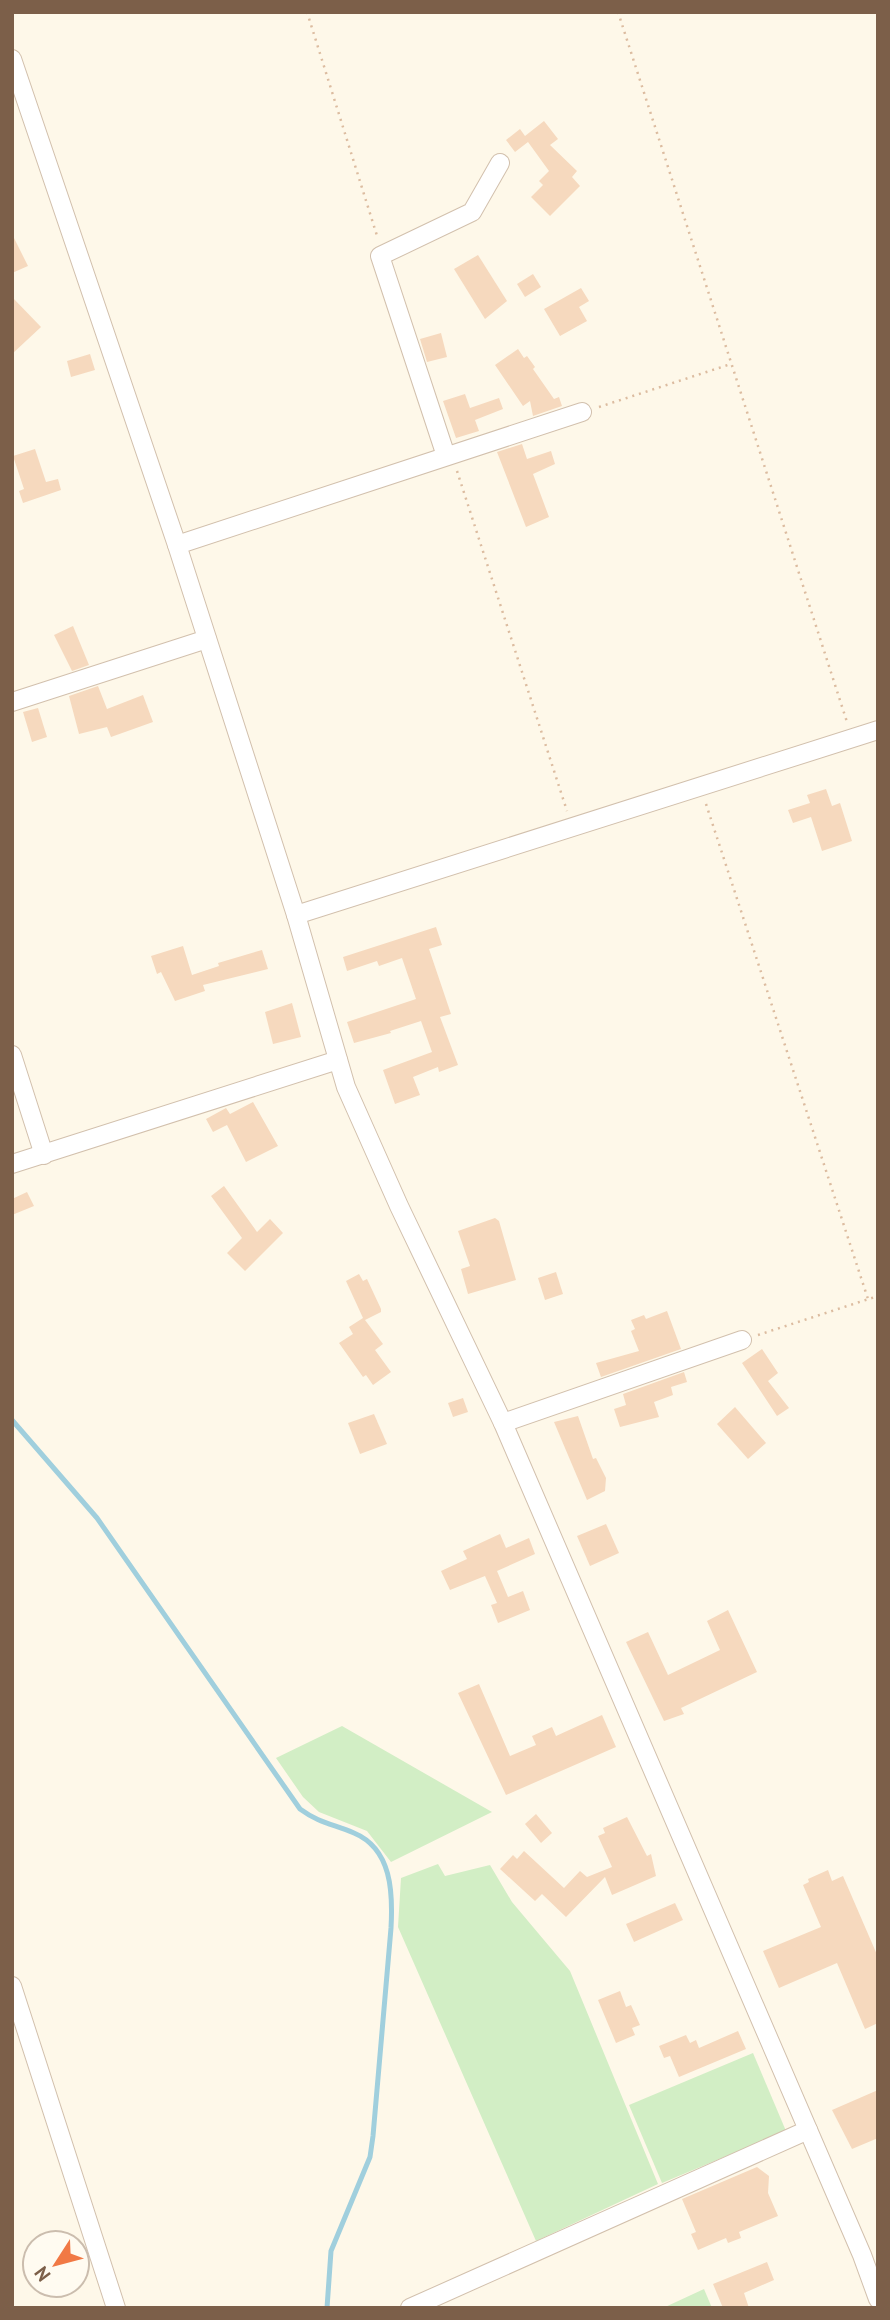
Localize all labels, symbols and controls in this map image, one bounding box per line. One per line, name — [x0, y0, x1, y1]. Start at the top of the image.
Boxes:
north arrow — [21, 2229, 91, 2299]
text: N — [29, 2262, 56, 2286]

